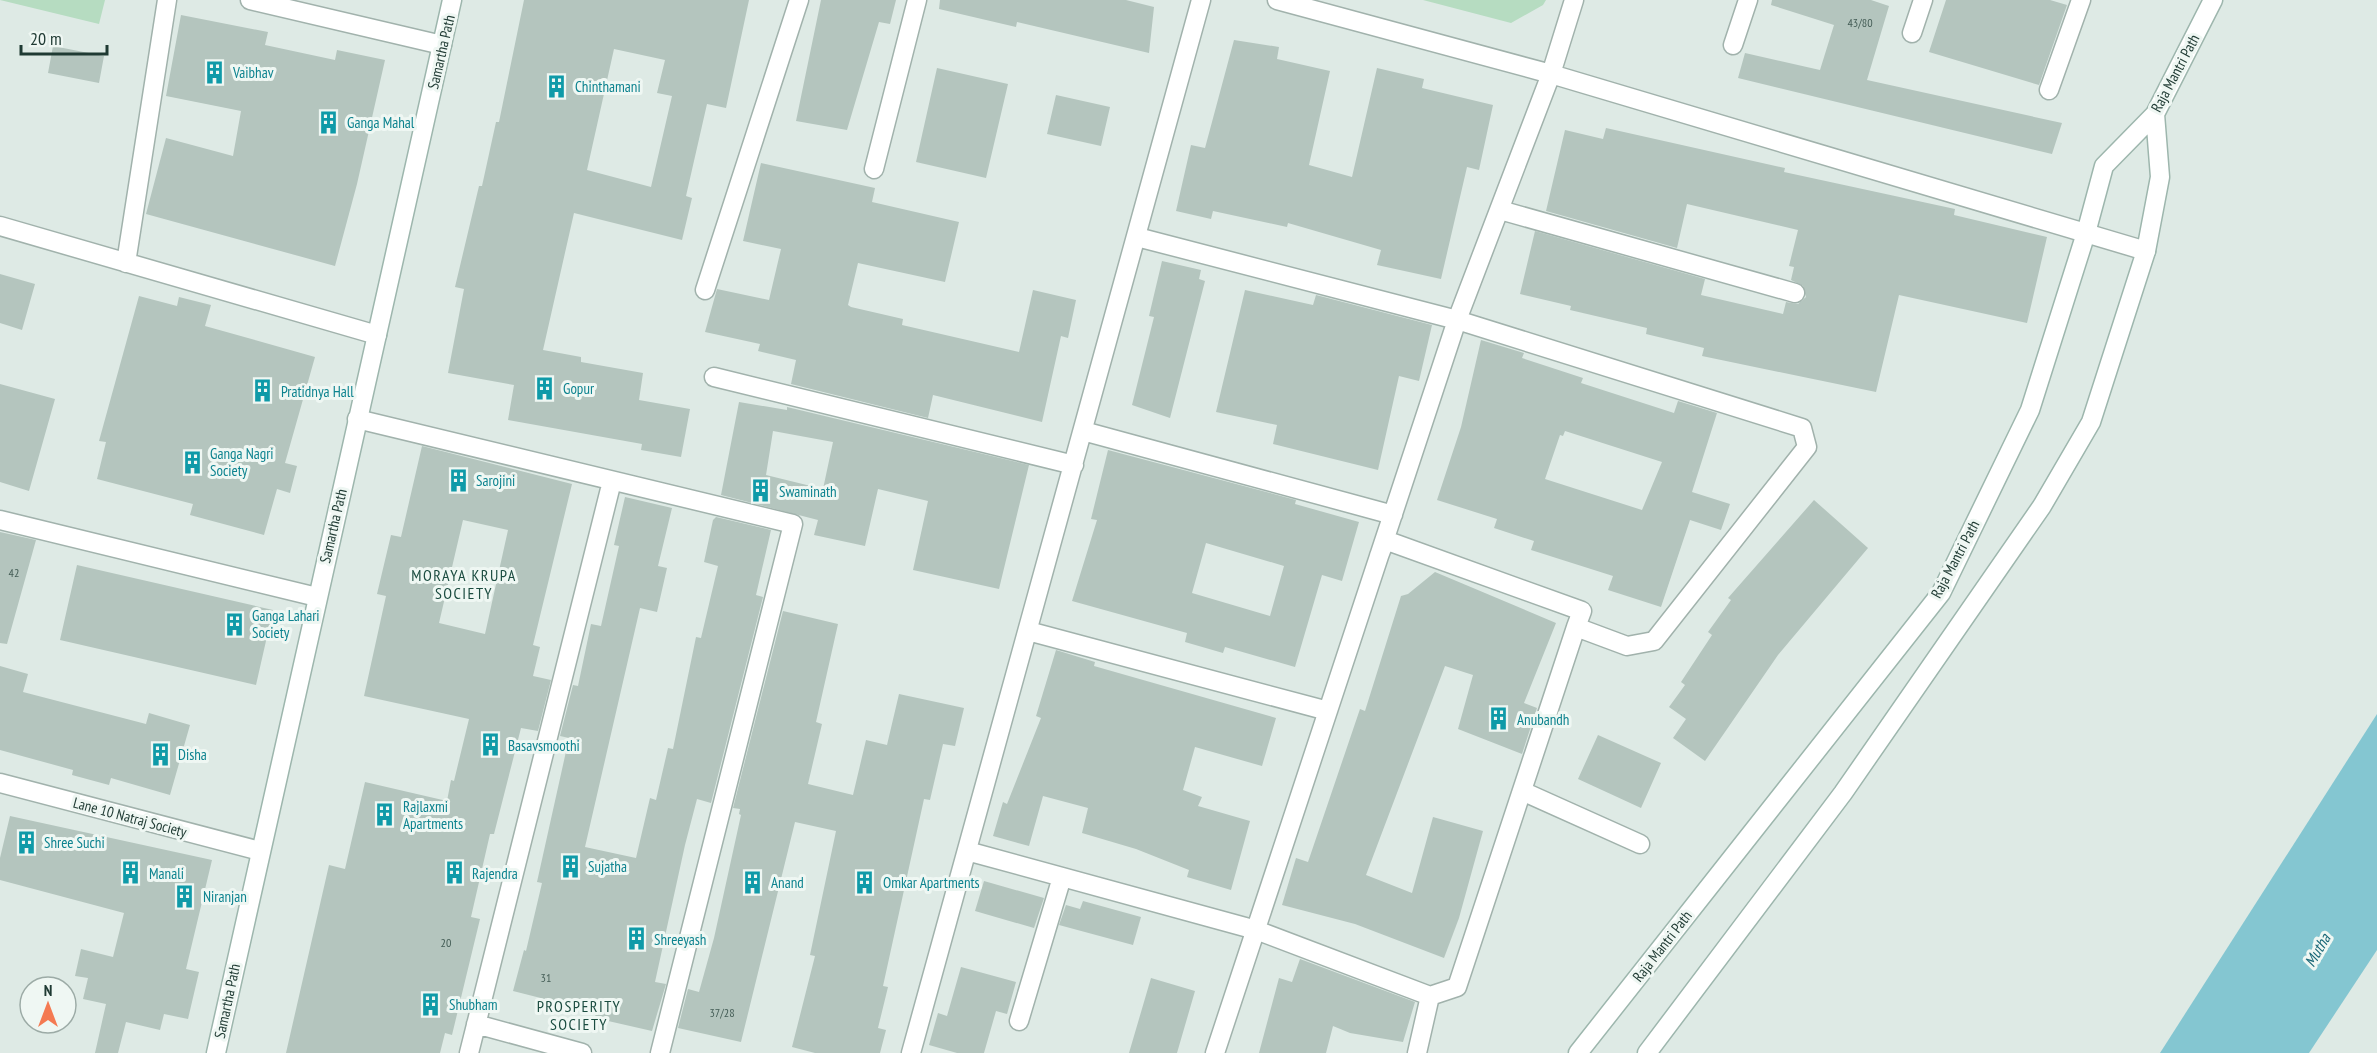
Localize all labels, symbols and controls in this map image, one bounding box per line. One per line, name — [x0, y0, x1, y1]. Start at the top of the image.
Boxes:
street label: Samartha Path — [423, 13, 459, 91]
house number: 43/80 — [1847, 15, 1873, 30]
scale bar — [21, 18, 106, 56]
text: 20 m — [30, 27, 62, 50]
street label: Raja Mantri Path — [2147, 31, 2203, 115]
building icon: Vaibhav — [202, 59, 228, 85]
place label: Vaibhav — [232, 63, 274, 82]
building icon: Chinthamani — [544, 73, 570, 99]
place label: Chinthamani — [575, 77, 641, 96]
building icon: Ganga Mahal — [316, 109, 342, 135]
place label: Ganga Mahal — [347, 113, 415, 132]
building icon: Gopur — [532, 375, 558, 401]
building icon: Pratidnya Hall — [250, 378, 276, 404]
place label: Gopur — [563, 379, 595, 398]
place label: Pratidnya Hall — [281, 382, 354, 401]
place label: Ganga Nagri Society — [210, 444, 274, 480]
building icon: Ganga Nagri Society — [179, 449, 205, 475]
building icon: Sarojini — [445, 467, 471, 493]
place label: Sarojini — [476, 471, 515, 490]
building icon: Swaminath — [748, 478, 774, 504]
place label: Swaminath — [779, 482, 837, 501]
street label: Samartha Path — [315, 487, 351, 565]
street label: Raja Mantri Path — [1927, 517, 1983, 601]
house number: 42 — [9, 565, 19, 580]
district label: MORAYA KRUPA SOCIETY — [411, 565, 517, 603]
place label: Ganga Lahari Society — [252, 606, 320, 642]
building icon: Ganga Lahari Society — [221, 611, 247, 637]
building icon: Anubandh — [1486, 706, 1512, 732]
place label: Anubandh — [1517, 710, 1569, 729]
building icon: Basavsmoothi — [477, 732, 503, 758]
place label: Basavsmoothi — [508, 736, 580, 755]
building icon: Disha — [147, 741, 173, 767]
place label: Disha — [178, 745, 207, 764]
street label: Lane 10 Natraj Society — [71, 793, 189, 841]
place label: Rajlaxmi Apartments — [403, 797, 463, 833]
building icon: Rajlaxmi Apartments — [372, 802, 398, 828]
building icon: Shree Suchi — [13, 829, 39, 855]
place label: Shree Suchi — [44, 833, 105, 852]
building icon: Sujatha — [557, 853, 583, 879]
place label: Sujatha — [588, 857, 627, 876]
building icon: Manali — [118, 860, 144, 886]
building icon: Rajendra — [441, 860, 467, 886]
place label: Manali — [149, 864, 184, 883]
place label: Rajendra — [472, 864, 518, 883]
building icon: Anand — [740, 869, 766, 895]
building icon: Omkar Apartments — [852, 869, 878, 895]
place label: Anand — [771, 873, 804, 892]
place label: Omkar Apartments — [883, 873, 980, 892]
building icon: Niranjan — [172, 883, 198, 909]
place label: Niranjan — [203, 887, 247, 906]
street label: Raja Mantri Path — [1628, 906, 1696, 986]
building icon: Shreeyash — [623, 926, 649, 952]
water label: Mutha — [2300, 928, 2335, 970]
place label: Shreeyash — [654, 930, 706, 949]
house number: 20 — [441, 935, 451, 950]
street label: Samartha Path — [210, 962, 244, 1040]
house number: 31 — [541, 970, 551, 985]
north arrow — [18, 975, 78, 1035]
text: N — [44, 980, 52, 1000]
building icon: Shubham — [418, 991, 444, 1017]
place label: Shubham — [449, 995, 497, 1014]
district label: PROSPERITY SOCIETY — [537, 996, 621, 1034]
house number: 37/28 — [709, 1005, 735, 1020]

